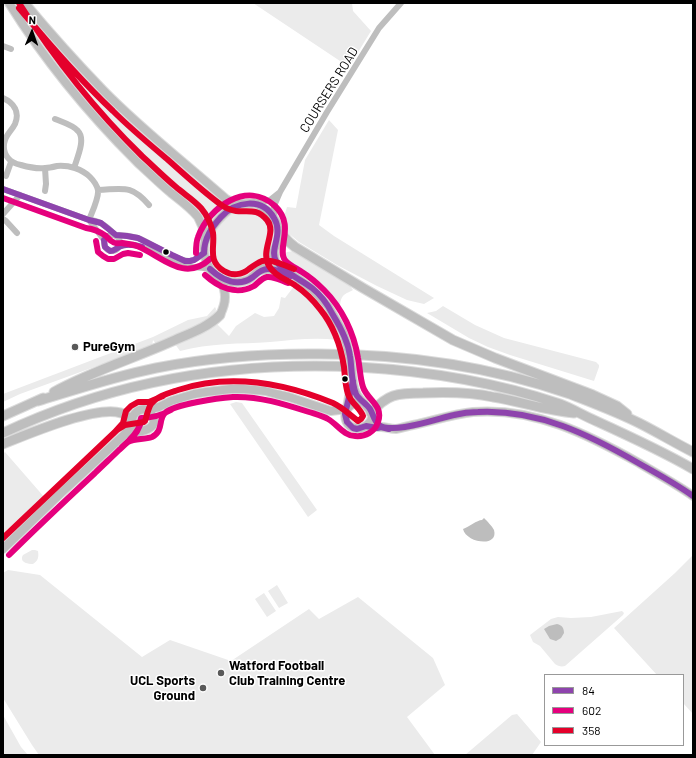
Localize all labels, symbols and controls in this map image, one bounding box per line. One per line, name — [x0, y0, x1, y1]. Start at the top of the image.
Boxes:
north arrow — [12, 12, 52, 52]
text: N — [29, 13, 36, 26]
street label: COURSERS ROAD — [296, 44, 362, 136]
unlabelled marker — [161, 247, 171, 257]
place label: PureGym — [83, 339, 135, 355]
marker: PureGym — [70, 342, 80, 352]
unlabelled marker — [340, 374, 350, 384]
place label: Watford Football Club Training Centre — [229, 658, 345, 689]
marker: Watford Football Club Training Centre — [216, 668, 226, 678]
place label: UCL Sports Ground — [130, 673, 195, 704]
legend — [544, 674, 684, 746]
marker: UCL Sports Ground — [198, 683, 208, 693]
text: 84 — [582, 683, 595, 697]
text: 602 — [582, 703, 601, 717]
text: 358 — [582, 723, 601, 737]

